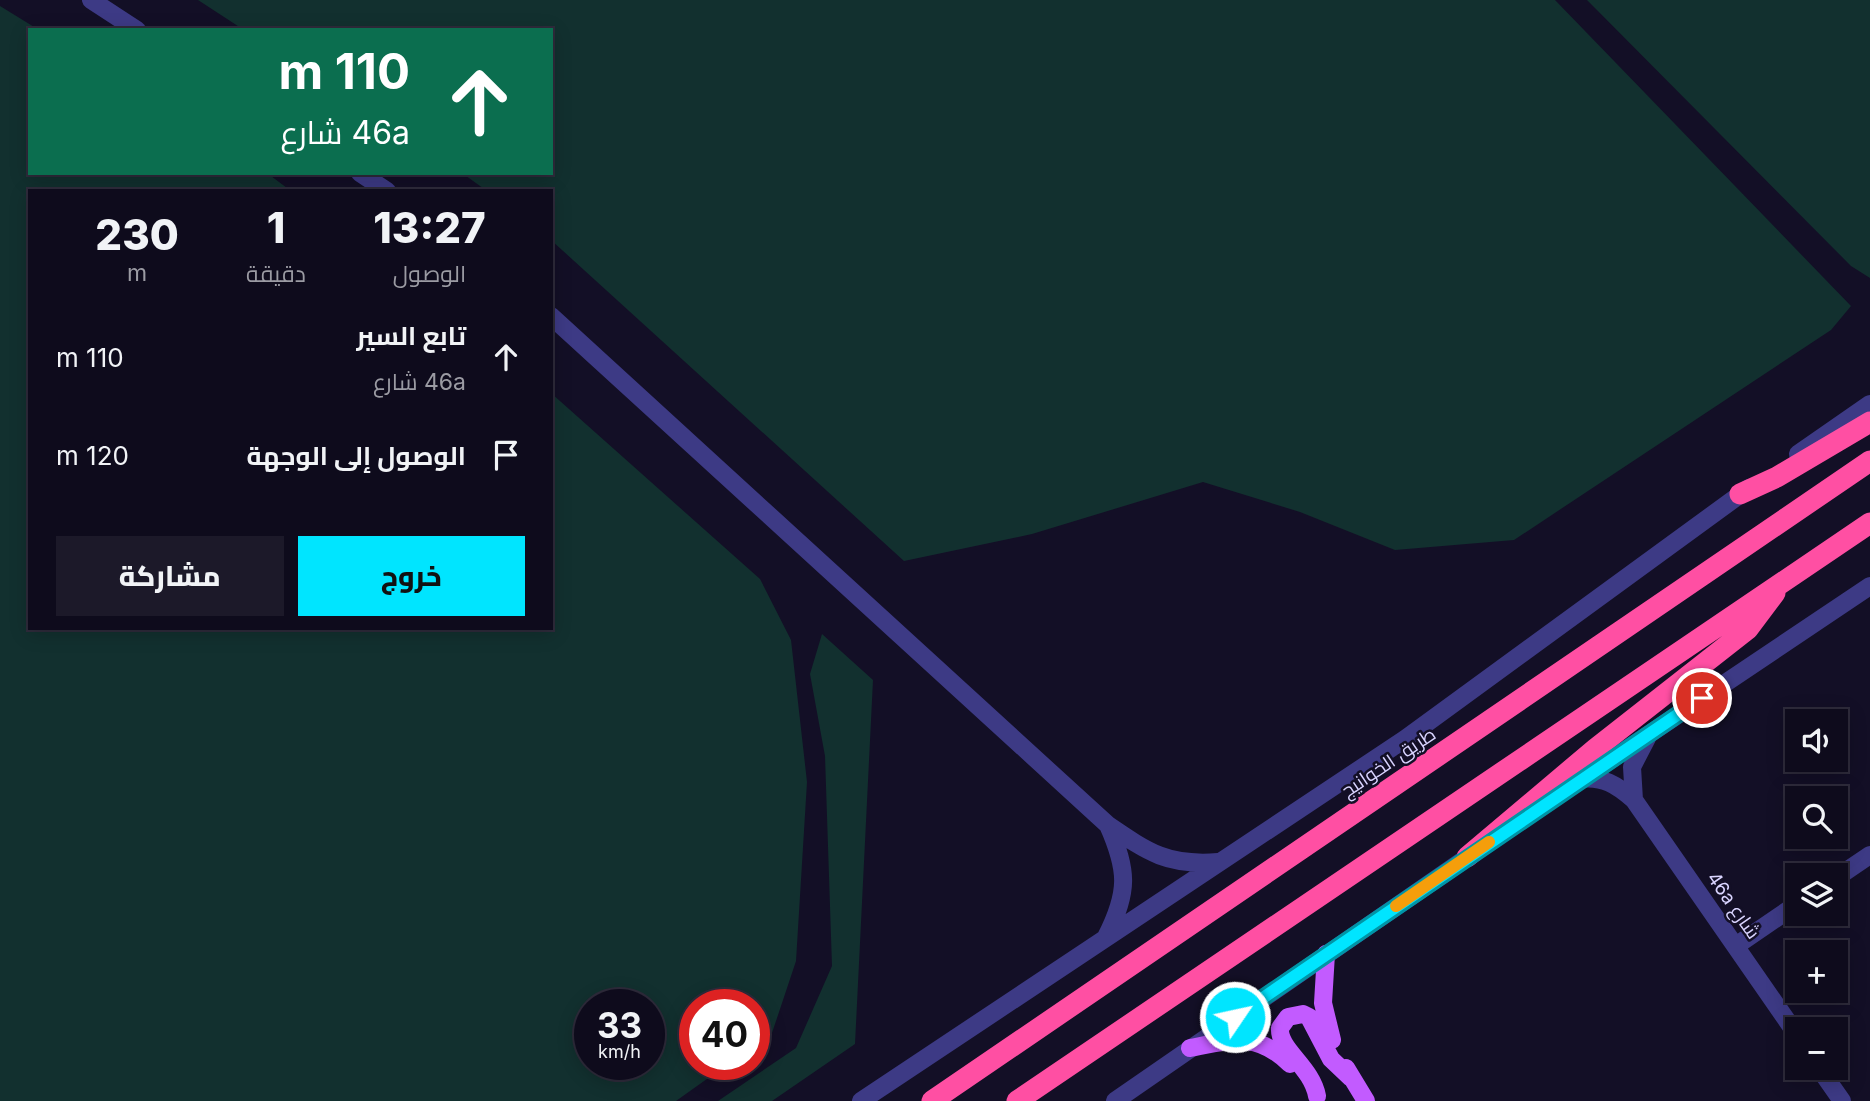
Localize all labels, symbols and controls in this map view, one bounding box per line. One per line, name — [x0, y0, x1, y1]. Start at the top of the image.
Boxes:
text: 110 m — [278, 42, 410, 101]
icon: ahead — [434, 56, 525, 147]
text: 46a شارع — [281, 113, 410, 152]
text: 1 — [267, 202, 285, 253]
text: 13:27 — [373, 202, 486, 253]
text: 230 — [95, 209, 179, 260]
text: m — [127, 259, 147, 287]
text: دقيقة — [246, 260, 306, 288]
text: الوصول — [393, 260, 466, 288]
text: تابع السير — [356, 320, 466, 351]
icon: ahead — [487, 338, 525, 376]
text: 110 m — [56, 342, 124, 373]
text: 46a شارع — [373, 368, 466, 396]
icon: arrive — [487, 436, 525, 474]
text: 120 m — [56, 440, 129, 471]
text: الوصول إلى الوجهة — [247, 440, 466, 471]
button: مشاركة — [56, 536, 284, 616]
button: خروج — [298, 536, 525, 616]
pin — [1672, 668, 1732, 728]
icon: arrive — [1683, 679, 1721, 717]
map controls — [1785, 709, 1848, 1080]
button: sound — [1785, 709, 1848, 772]
street label: طريق الخوانيج — [1337, 722, 1441, 804]
button: search — [1785, 786, 1848, 849]
button: layers — [1785, 863, 1848, 926]
street label: 46a شارع — [1700, 867, 1765, 945]
button: + — [1785, 940, 1848, 1003]
position arrow — [1198, 980, 1272, 1054]
speed limit sign: 40 — [679, 989, 770, 1080]
text: 33 — [597, 1004, 642, 1046]
button: − — [1785, 1017, 1848, 1080]
text: km/h — [598, 1041, 641, 1062]

